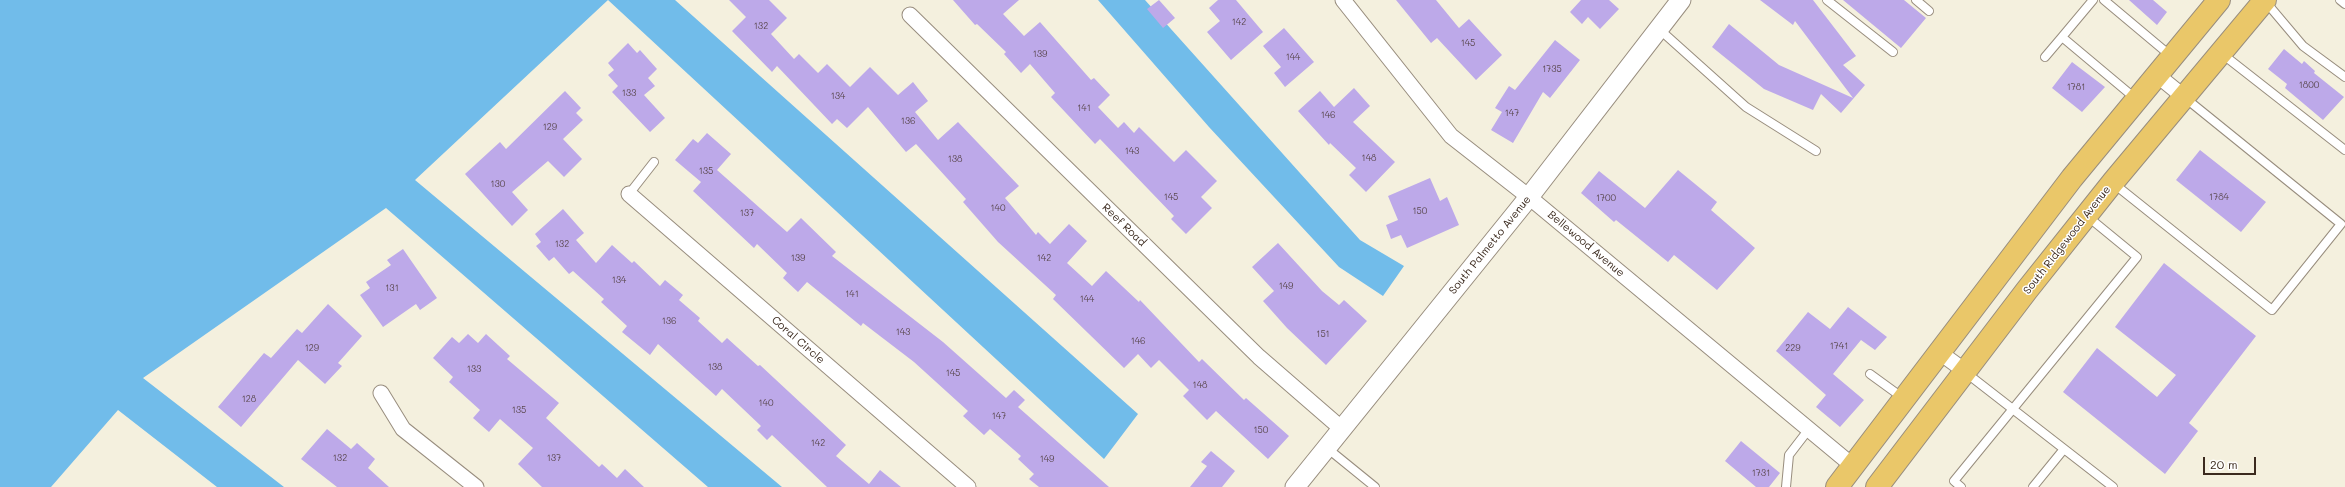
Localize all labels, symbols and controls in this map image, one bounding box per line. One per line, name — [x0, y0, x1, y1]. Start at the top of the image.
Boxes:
house number: 142 — [1232, 17, 1246, 27]
house number: 132 — [754, 21, 768, 31]
house number: 145 — [1461, 38, 1475, 48]
house number: 139 — [1033, 49, 1047, 59]
house number: 144 — [1286, 52, 1300, 62]
house number: 1735 — [1542, 64, 1562, 74]
house number: 1800 — [2299, 80, 2319, 90]
house number: 1781 — [2067, 82, 2085, 92]
house number: 133 — [622, 88, 636, 98]
house number: 134 — [831, 91, 845, 101]
house number: 141 — [1077, 103, 1091, 113]
house number: 147 — [1505, 108, 1519, 118]
house number: 146 — [1321, 110, 1335, 120]
house number: 136 — [901, 116, 915, 126]
house number: 129 — [543, 122, 557, 132]
house number: 143 — [1125, 146, 1139, 156]
house number: 148 — [1362, 153, 1376, 163]
house number: 138 — [948, 154, 962, 164]
house number: 135 — [699, 166, 713, 176]
house number: 130 — [491, 179, 505, 189]
street label: South Ridgewood Avenue — [2021, 183, 2113, 297]
house number: 145 — [1164, 192, 1178, 202]
house number: 1784 — [2209, 192, 2229, 202]
street label: South Palmetto Avenue — [1446, 193, 1534, 297]
house number: 1700 — [1596, 193, 1616, 203]
street label: Reef Road — [1099, 201, 1149, 249]
house number: 140 — [991, 203, 1005, 213]
house number: 150 — [1413, 206, 1427, 216]
house number: 137 — [740, 208, 754, 218]
street label: Bellewood Avenue — [1545, 208, 1627, 280]
house number: 132 — [555, 239, 569, 249]
house number: 139 — [791, 253, 805, 263]
house number: 142 — [1037, 253, 1051, 263]
house number: 134 — [612, 275, 626, 285]
house number: 149 — [1279, 281, 1293, 291]
house number: 131 — [385, 283, 399, 293]
house number: 141 — [845, 289, 859, 299]
house number: 144 — [1080, 294, 1094, 304]
street label: Coral Circle — [769, 313, 827, 367]
house number: 136 — [662, 316, 676, 326]
house number: 143 — [896, 327, 910, 337]
house number: 151 — [1316, 329, 1330, 339]
house number: 146 — [1131, 336, 1145, 346]
house number: 1741 — [1830, 341, 1848, 351]
house number: 129 — [305, 343, 319, 353]
house number: 229 — [1785, 343, 1801, 353]
house number: 138 — [708, 362, 722, 372]
house number: 133 — [467, 364, 481, 374]
house number: 145 — [946, 368, 960, 378]
house number: 148 — [1193, 380, 1207, 390]
house number: 128 — [242, 394, 256, 404]
house number: 140 — [759, 398, 773, 408]
house number: 135 — [512, 405, 526, 415]
house number: 147 — [992, 411, 1006, 421]
house number: 150 — [1254, 425, 1268, 435]
house number: 142 — [811, 438, 825, 448]
scale bar — [2205, 449, 2258, 475]
house number: 132 — [333, 453, 347, 463]
house number: 137 — [547, 453, 561, 463]
house number: 149 — [1040, 454, 1054, 464]
text: 20 m — [2210, 456, 2238, 472]
house number: 1731 — [1752, 468, 1770, 478]

